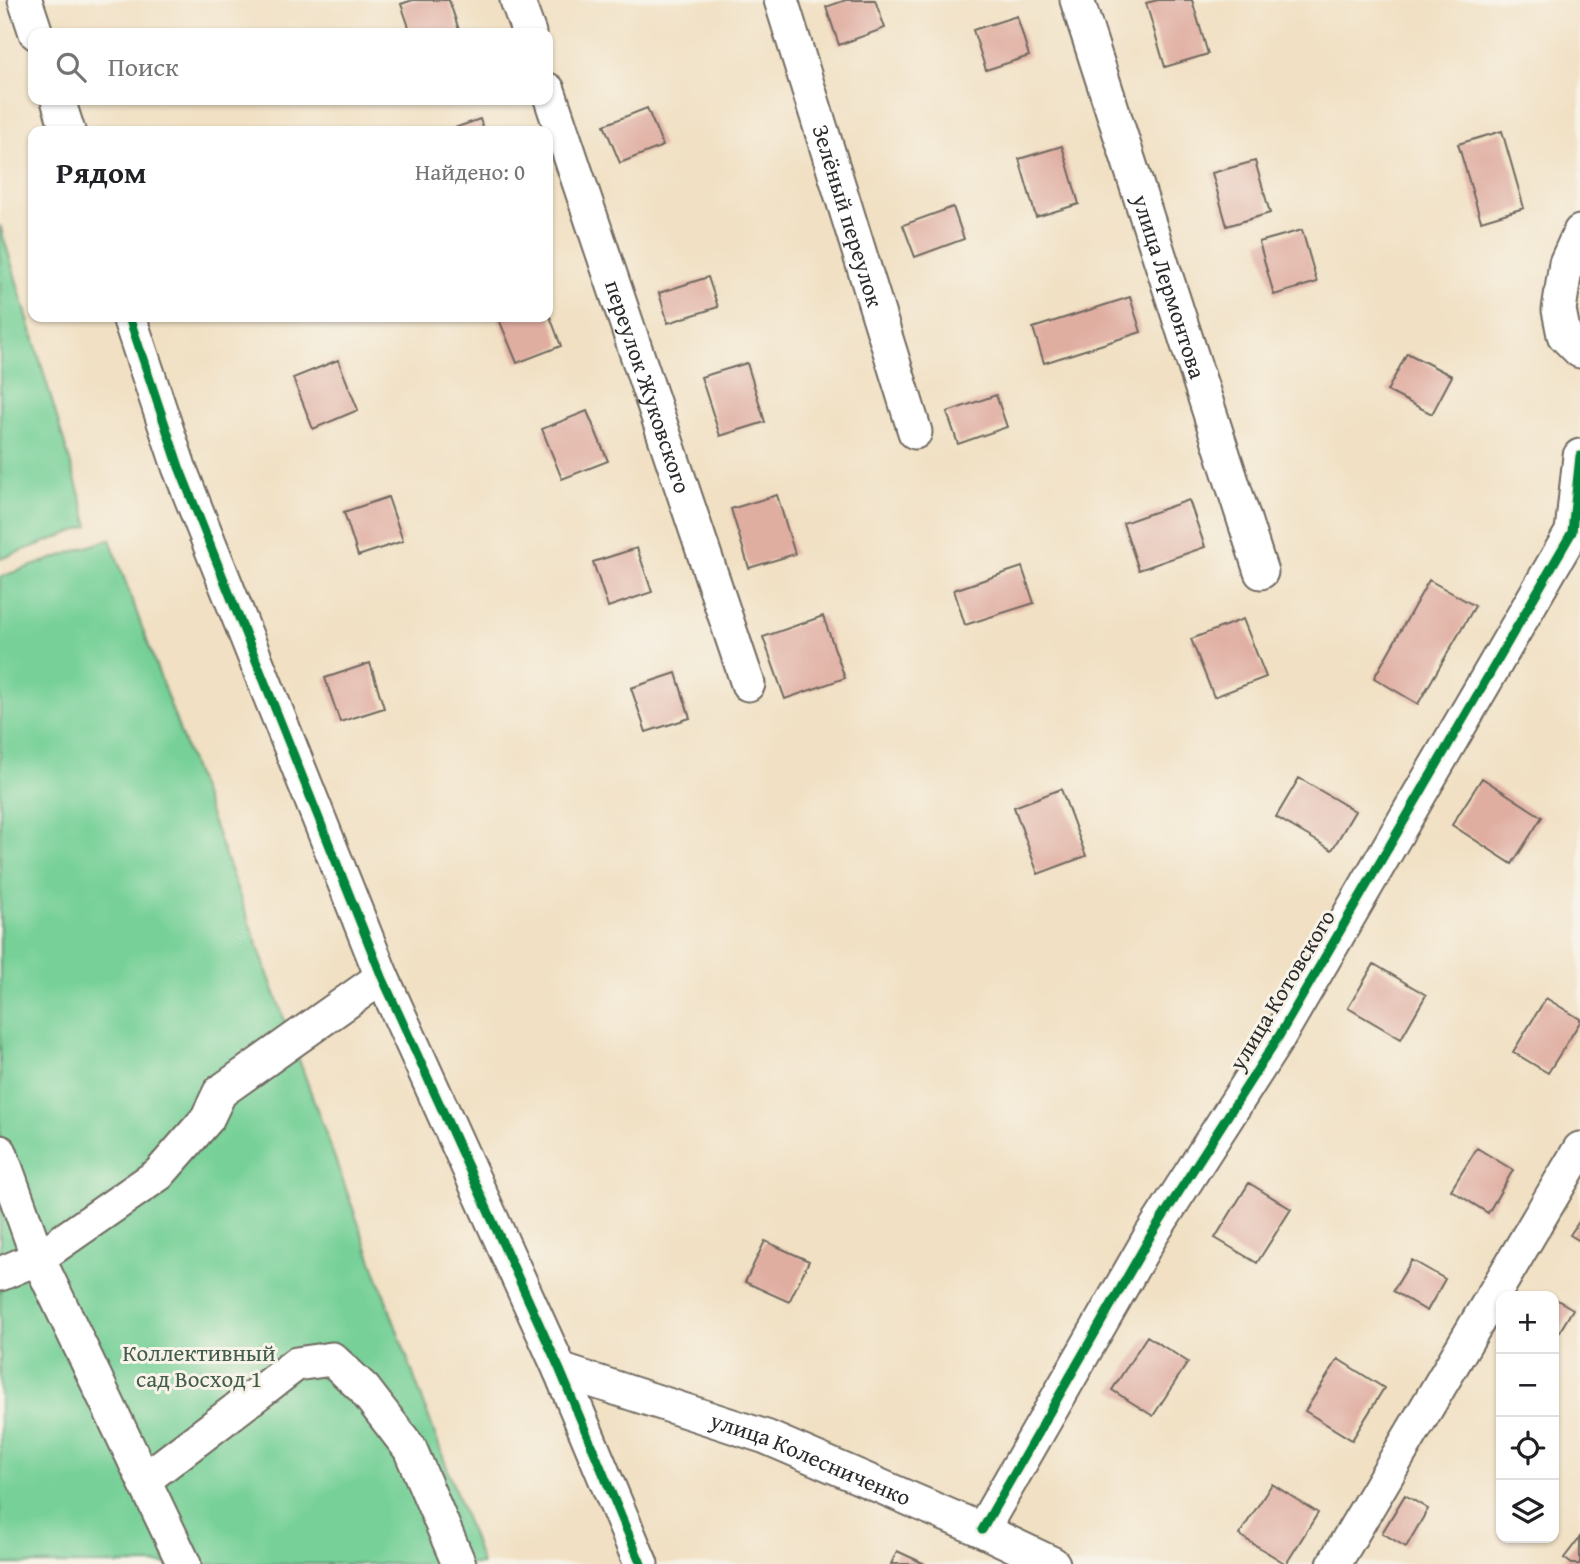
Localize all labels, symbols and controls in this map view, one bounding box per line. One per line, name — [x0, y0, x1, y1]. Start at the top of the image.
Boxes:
search box — [28, 28, 553, 105]
text: Поиск — [108, 47, 179, 86]
icon: search — [52, 48, 90, 86]
street label: Зелёный переулок — [805, 120, 892, 311]
text: Рядом — [56, 150, 147, 194]
text: Найдено: 0 — [415, 155, 525, 188]
street label: улица Лермонтова — [1124, 189, 1215, 383]
street label: переулок Жуковского — [597, 276, 700, 497]
street label: улица Котовского — [1220, 903, 1343, 1077]
map controls — [1496, 1291, 1559, 1543]
button: + — [1496, 1291, 1559, 1354]
park label: Коллективный сад Восход 1 — [122, 1336, 276, 1395]
button: − — [1496, 1354, 1559, 1417]
street label: улица Колесниченко — [705, 1403, 916, 1514]
button: locate — [1496, 1417, 1559, 1480]
button: layers — [1496, 1480, 1559, 1543]

